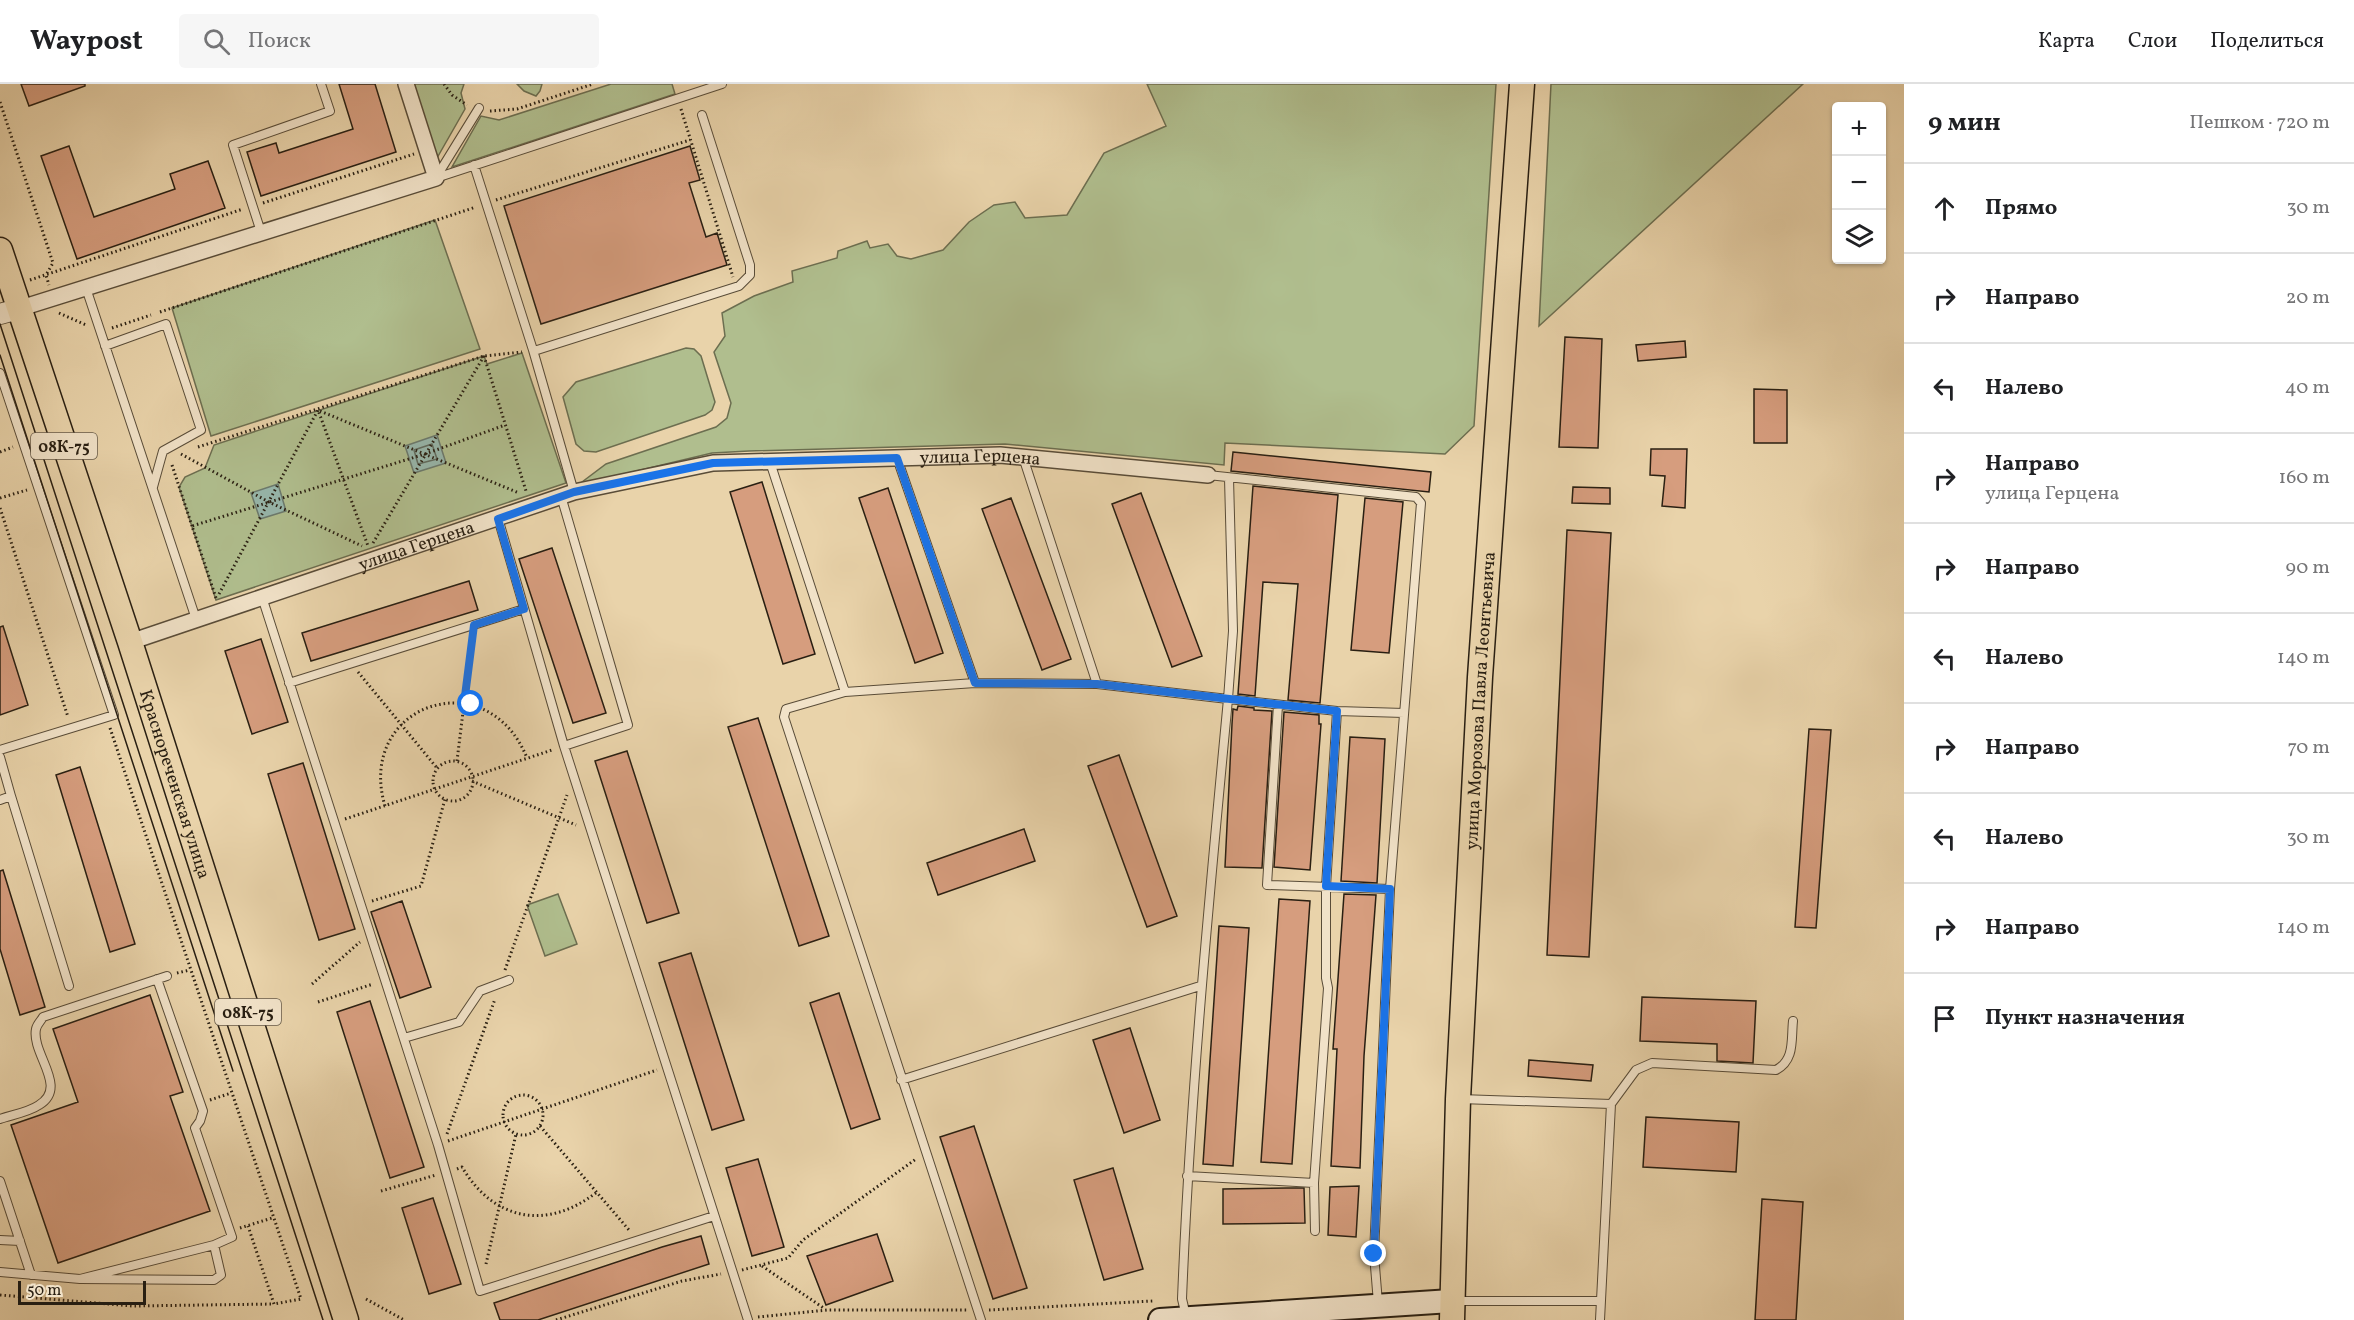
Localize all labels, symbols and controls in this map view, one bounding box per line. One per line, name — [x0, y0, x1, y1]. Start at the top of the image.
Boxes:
search box — [179, 14, 599, 68]
text: Waypost — [30, 22, 143, 61]
icon: search — [200, 25, 233, 58]
text: Поиск — [248, 26, 311, 57]
text: Карта — [2038, 27, 2095, 56]
text: Слои — [2128, 27, 2177, 56]
text: Поделиться — [2210, 27, 2324, 56]
map controls — [1832, 102, 1886, 264]
button: + — [1832, 102, 1886, 156]
text: 9 мин — [1928, 105, 2001, 141]
text: Пешком · 720 m — [2189, 109, 2330, 137]
button: − — [1832, 156, 1886, 210]
icon: ahead — [1928, 192, 1961, 225]
text: Прямо — [1985, 193, 2057, 224]
text: 30 m — [2286, 194, 2330, 222]
button: layers — [1832, 210, 1886, 264]
icon: right — [1928, 282, 1961, 315]
text: Направо — [1985, 283, 2079, 314]
text: 20 m — [2286, 284, 2330, 312]
icon: left — [1928, 372, 1961, 405]
text: Налево — [1985, 373, 2064, 404]
text: 40 m — [2285, 374, 2330, 402]
road number: 08К-75 — [31, 433, 97, 459]
street label: улица Герцена — [919, 444, 1042, 473]
text: Направо — [1985, 449, 2079, 480]
icon: right — [1928, 462, 1961, 495]
text: 160 m — [2278, 464, 2330, 492]
text: улица Герцена — [1985, 480, 2119, 508]
street label: улица Герцена — [355, 516, 478, 578]
street label: улица Морозова Павла Леонтьевича — [1460, 551, 1503, 851]
icon: right — [1928, 552, 1961, 585]
text: Направо — [1985, 553, 2079, 584]
text: 90 m — [2286, 554, 2330, 582]
icon: left — [1928, 642, 1961, 675]
text: Налево — [1985, 643, 2064, 674]
text: 140 m — [2277, 644, 2330, 672]
street label: Краснореченская улица — [132, 687, 216, 882]
route start — [457, 690, 483, 716]
icon: right — [1928, 732, 1961, 765]
text: Направо — [1985, 733, 2079, 764]
text: 70 m — [2287, 734, 2330, 762]
icon: left — [1928, 822, 1961, 855]
text: Налево — [1985, 823, 2064, 854]
text: 30 m — [2286, 824, 2330, 852]
icon: right — [1928, 912, 1961, 945]
text: Направо — [1985, 913, 2079, 944]
text: 140 m — [2277, 914, 2330, 942]
road number: 08К-75 — [215, 999, 281, 1025]
icon: arrive — [1928, 1002, 1961, 1035]
text: Пункт назначения — [1985, 1003, 2185, 1034]
route end — [1360, 1240, 1386, 1266]
scale bar — [18, 1278, 146, 1306]
text: 50 m — [27, 1280, 61, 1302]

